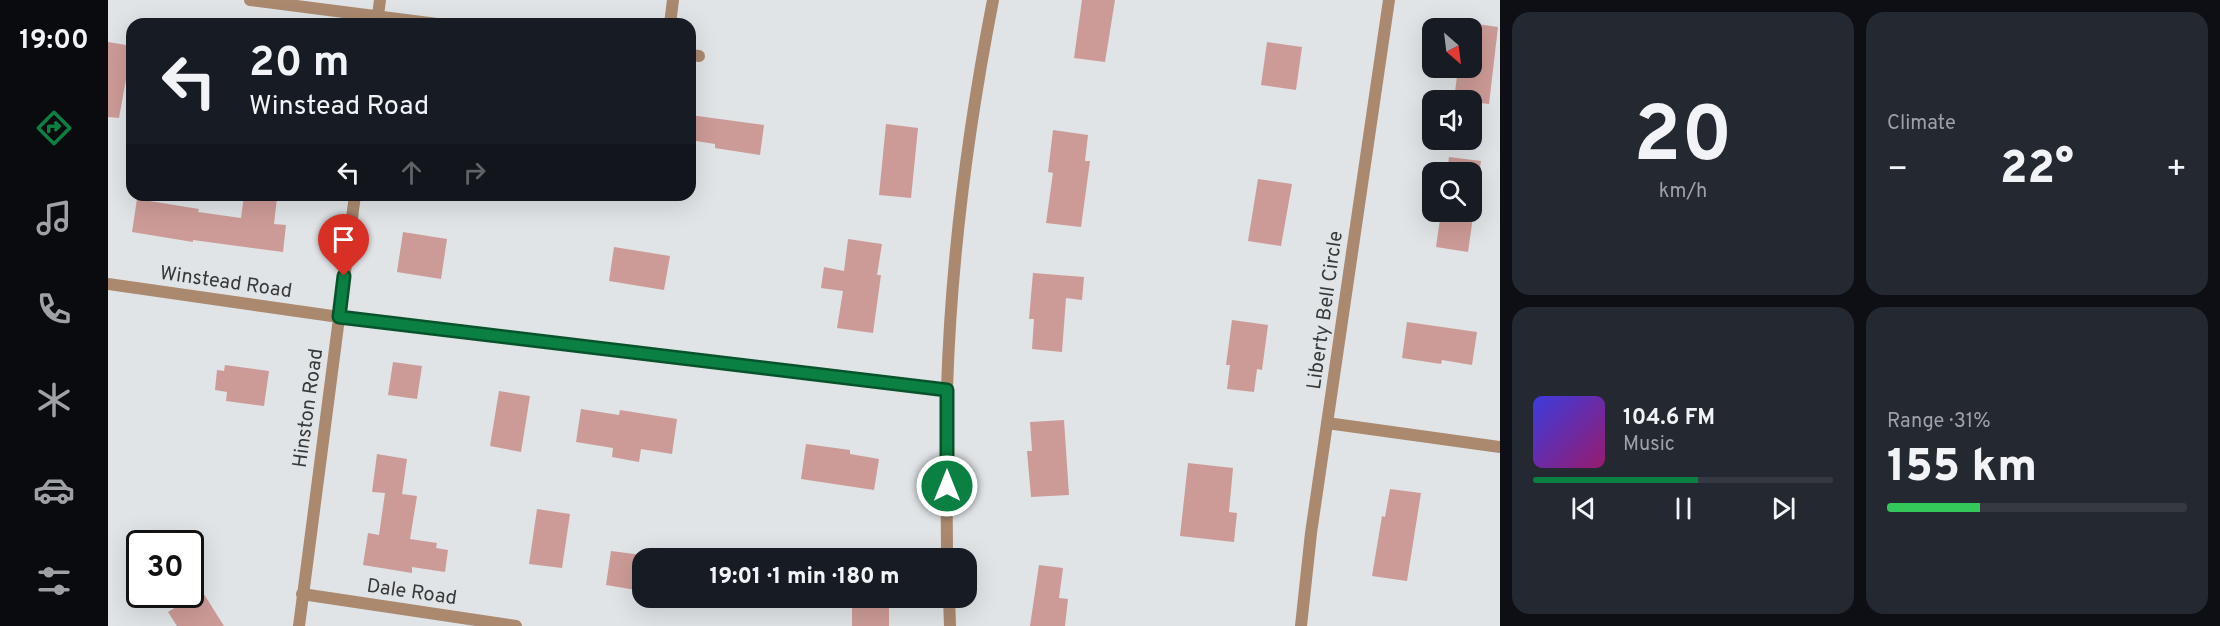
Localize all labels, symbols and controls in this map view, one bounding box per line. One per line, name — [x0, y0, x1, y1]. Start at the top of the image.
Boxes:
north arrow — [1422, 18, 1482, 78]
map controls — [1422, 18, 1482, 222]
text: 19:00 — [19, 24, 89, 58]
text: 20 m — [249, 38, 350, 91]
icon: left — [150, 42, 228, 120]
text: Winstead Road — [249, 90, 429, 124]
button: sound — [1422, 90, 1482, 150]
text: 20 — [1634, 90, 1732, 189]
icon: directions — [33, 107, 75, 149]
text: Climate — [1887, 111, 1956, 137]
text: 22° — [2000, 142, 2074, 199]
text: − — [1887, 150, 1908, 192]
text: + — [2166, 150, 2187, 192]
icon: left — [332, 156, 365, 189]
icon: ahead — [395, 156, 428, 189]
icon: right — [458, 156, 491, 189]
button: search — [1422, 162, 1482, 222]
text: km/h — [1659, 179, 1707, 205]
icon: music — [33, 197, 75, 239]
pin — [318, 214, 369, 276]
icon: arrive — [327, 223, 360, 256]
street label: Liberty Bell Circle — [1302, 229, 1350, 391]
street label: Winstead Road — [158, 261, 294, 305]
icon: phone — [33, 288, 75, 330]
street label: Hinston Road — [288, 347, 330, 470]
icon: climate — [33, 379, 75, 421]
text: 104.6 FM — [1623, 405, 1715, 432]
text: Range · 31% — [1887, 409, 1991, 435]
text: Music — [1623, 432, 1675, 458]
text: 155 km — [1887, 440, 2037, 497]
position arrow — [915, 454, 979, 518]
icon: car — [33, 469, 75, 511]
icon: previous — [1567, 492, 1600, 525]
icon: pause — [1667, 492, 1700, 525]
icon: next — [1767, 492, 1800, 525]
speed limit sign: 30 — [126, 530, 204, 608]
icon: filters — [33, 560, 75, 602]
text: 19:01 · 1 min · 180 m — [709, 564, 900, 591]
street label: Dale Road — [365, 574, 458, 612]

